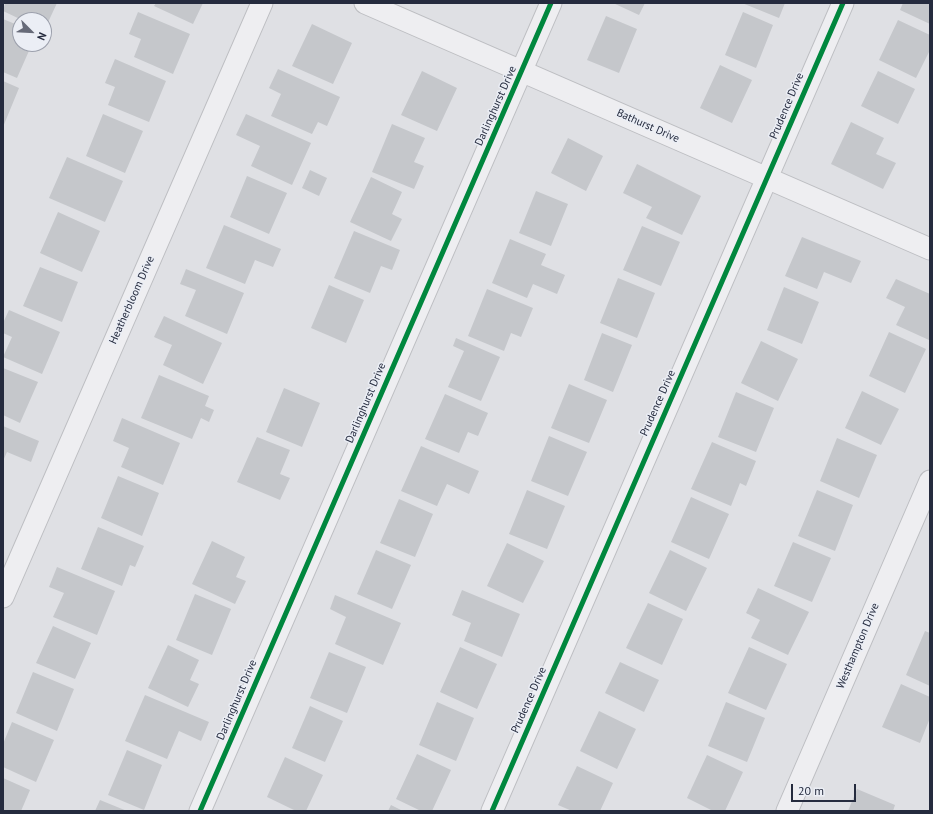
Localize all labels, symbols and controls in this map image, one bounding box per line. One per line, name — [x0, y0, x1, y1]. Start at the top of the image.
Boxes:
north arrow — [12, 12, 52, 52]
text: N — [34, 30, 50, 43]
street label: Darlinghurst Drive — [472, 64, 520, 148]
street label: Prudence Drive — [767, 71, 807, 141]
street label: Bathurst Drive — [615, 106, 681, 146]
street label: Heatherbloom Drive — [107, 254, 157, 346]
street label: Darlinghurst Drive — [343, 361, 389, 445]
street label: Prudence Drive — [638, 368, 678, 438]
street label: Westhampton Drive — [834, 601, 882, 691]
street label: Darlinghurst Drive — [214, 658, 260, 742]
street label: Prudence Drive — [509, 665, 549, 735]
scale bar — [793, 776, 858, 802]
text: 20 m — [798, 783, 824, 798]

